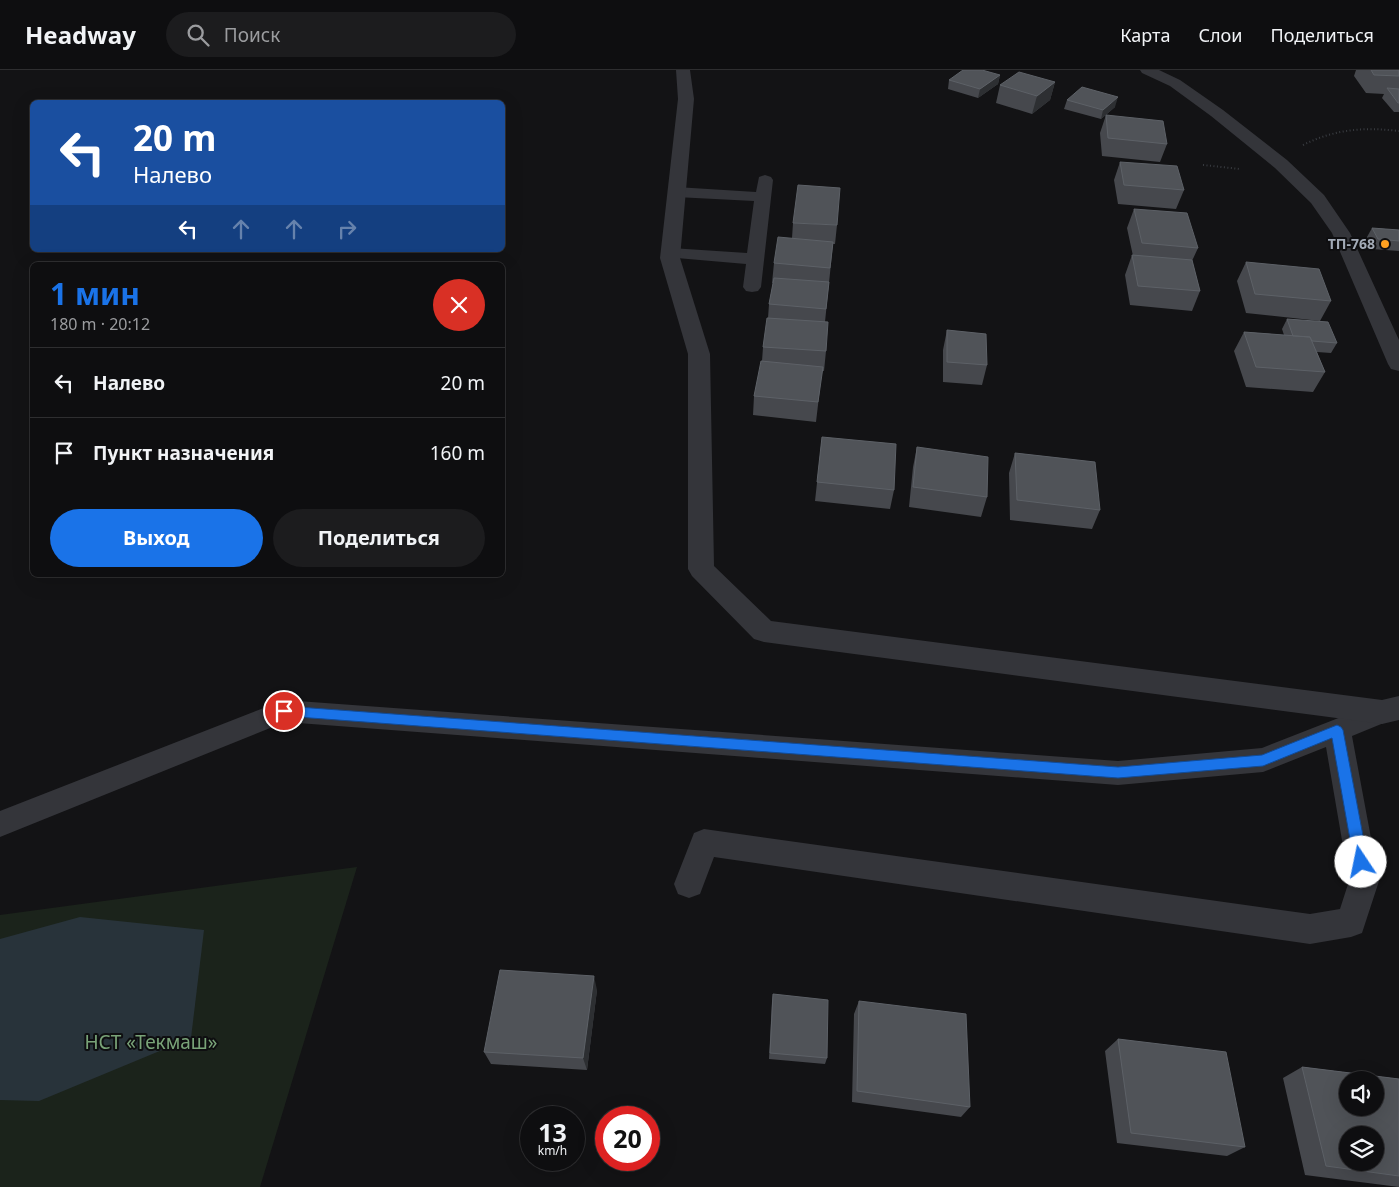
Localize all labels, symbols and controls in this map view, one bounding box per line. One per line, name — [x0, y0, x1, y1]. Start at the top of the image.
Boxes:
search box — [166, 12, 516, 57]
text: Headway — [25, 18, 136, 51]
icon: search — [184, 21, 212, 49]
text: Поиск — [224, 22, 280, 48]
text: Карта — [1120, 23, 1170, 47]
text: Слои — [1198, 23, 1242, 47]
text: Поделиться — [1270, 23, 1374, 47]
text: 20 m — [133, 114, 216, 161]
icon: left — [50, 120, 115, 185]
text: Налево — [133, 159, 212, 189]
icon: left — [174, 215, 202, 243]
icon: ahead — [227, 215, 255, 243]
icon: ahead — [280, 215, 308, 243]
icon: right — [333, 215, 361, 243]
place label: ТП-768 — [1328, 234, 1375, 253]
marker: ТП-768 — [1379, 238, 1391, 250]
text: 1 мин — [50, 273, 140, 314]
button: close — [433, 279, 485, 331]
text: 180 m · 20:12 — [50, 313, 150, 335]
icon: left — [50, 369, 78, 397]
text: Налево — [93, 370, 165, 396]
text: 20 m — [441, 370, 485, 396]
icon: arrive — [50, 439, 78, 467]
text: Пункт назначения — [93, 440, 274, 466]
text: 160 m — [430, 440, 485, 466]
button: Выход — [50, 509, 263, 567]
button: Поделиться — [273, 509, 485, 567]
pin — [263, 690, 305, 732]
icon: arrive — [270, 697, 298, 725]
position arrow — [1334, 835, 1386, 887]
park label: НСТ «Текмаш» — [84, 1029, 218, 1055]
map controls — [1339, 1071, 1384, 1171]
button: sound — [1339, 1071, 1384, 1116]
speed limit sign: 20 — [595, 1106, 660, 1171]
text: 13 — [538, 1115, 567, 1149]
button: layers — [1339, 1126, 1384, 1171]
text: km/h — [538, 1142, 567, 1159]

